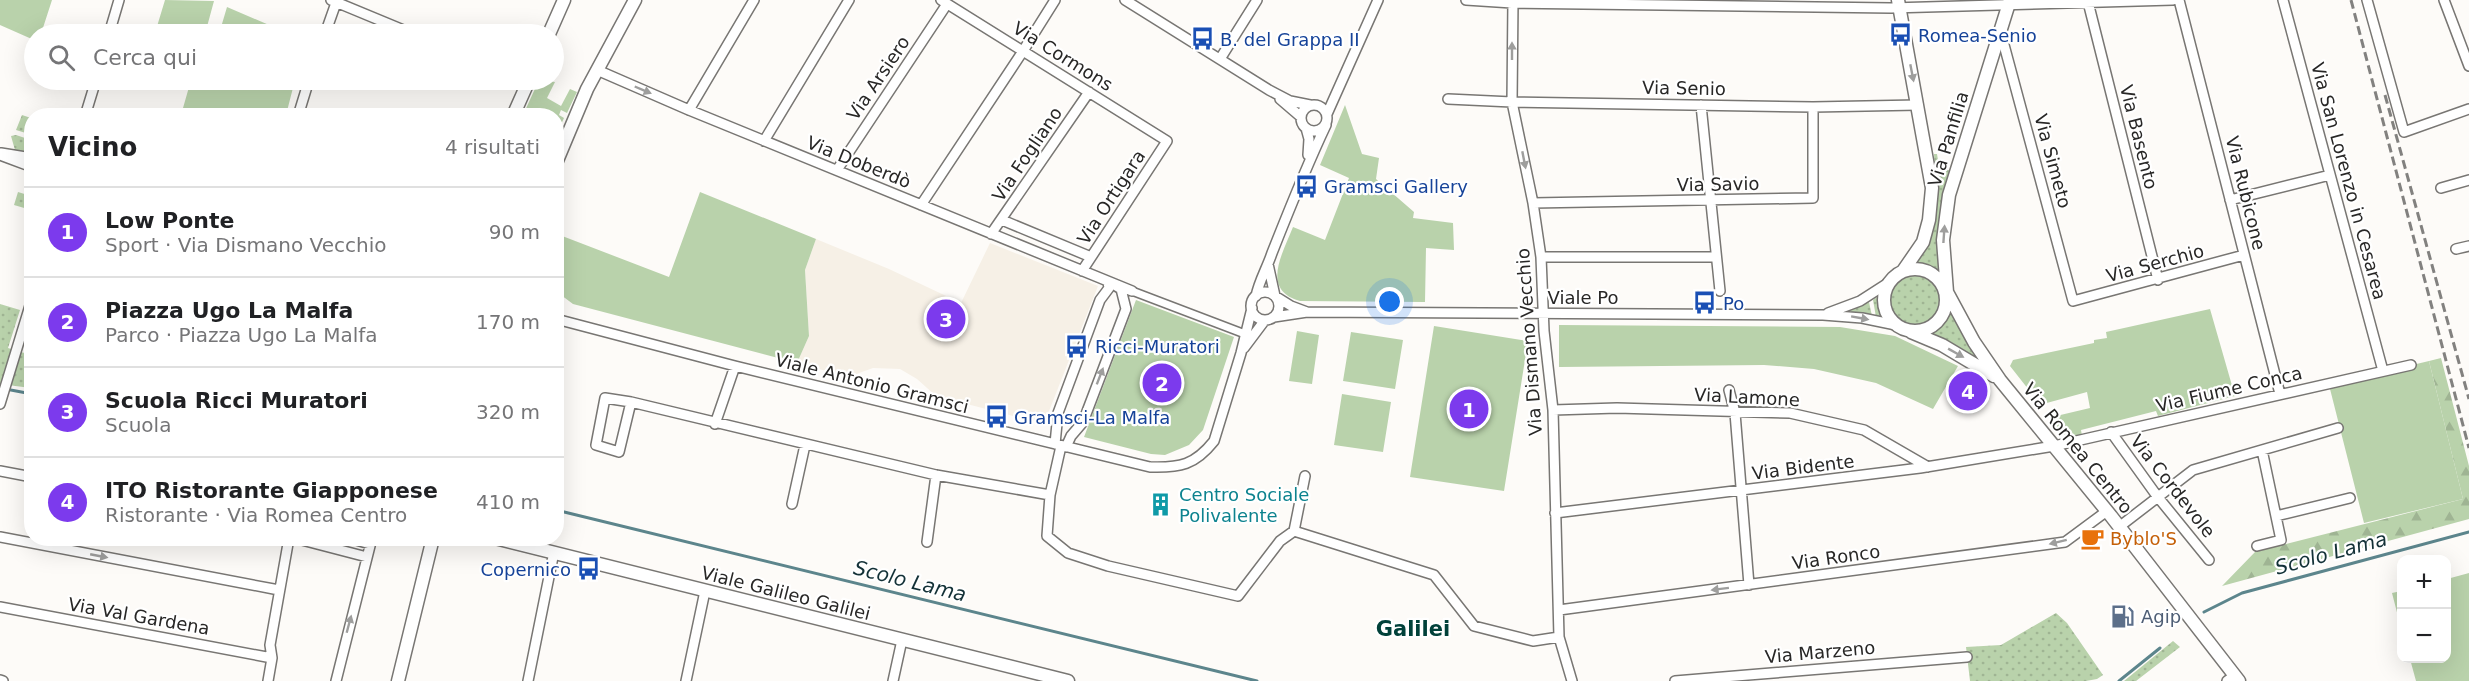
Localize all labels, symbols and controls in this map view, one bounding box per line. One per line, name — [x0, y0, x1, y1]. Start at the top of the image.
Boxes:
street label: Via Cormons — [1009, 17, 1117, 95]
bus stop icon: Romea-Senio — [1887, 22, 1913, 48]
search box — [24, 24, 564, 90]
place label: Romea-Senio — [1918, 25, 2037, 46]
bus stop icon: B. del Grappa II — [1189, 26, 1215, 52]
place label: B. del Grappa II — [1220, 29, 1360, 50]
street label: Via Arsiero — [842, 32, 914, 124]
icon: search — [45, 41, 78, 74]
one-way arrow — [1507, 42, 1517, 61]
text: Cerca qui — [93, 45, 197, 70]
street label: Via San Lorenzo in Cesarea — [2307, 60, 2391, 302]
one-way arrow — [1908, 64, 1917, 83]
street label: Via Senio — [1642, 77, 1726, 99]
street label: Via Basento — [2116, 83, 2162, 191]
one-way arrow — [635, 85, 653, 95]
street label: Via Panfilia — [1924, 89, 1972, 189]
street label: Via Fogliano — [988, 103, 1066, 205]
street label: Via Simeto — [2030, 112, 2076, 210]
text: Vicino — [48, 132, 137, 162]
street label: Via Doberdò — [804, 132, 914, 192]
street label: Via Rubicone — [2222, 134, 2270, 252]
text: 4 risultati — [445, 135, 540, 159]
street label: Via Ortigara — [1073, 146, 1149, 248]
one-way arrow — [1520, 150, 1529, 169]
bus stop icon: Gramsci Gallery — [1293, 173, 1319, 199]
street label: Via Savio — [1676, 173, 1760, 195]
place label: Gramsci Gallery — [1324, 176, 1468, 197]
text: Low Ponte — [105, 208, 234, 233]
text: 1 — [61, 220, 74, 244]
text: 90 m — [489, 220, 540, 244]
one-way arrow — [1939, 224, 1948, 243]
text: Sport · Via Dismano Vecchio — [105, 233, 386, 257]
street label: Via Serchio — [2104, 240, 2206, 286]
street label: Via Dismano Vecchio — [1512, 248, 1546, 436]
your location — [1375, 287, 1404, 316]
street label: Viale Po — [1548, 287, 1618, 308]
bus stop icon: Po — [1692, 290, 1718, 316]
place label: Po — [1723, 293, 1744, 314]
pin: 3 — [926, 296, 966, 342]
text: Piazza Ugo La Malfa — [105, 298, 353, 323]
text: 2 — [61, 310, 74, 334]
text: 170 m — [476, 310, 540, 334]
one-way arrow — [1851, 314, 1870, 323]
text: Parco · Piazza Ugo La Malfa — [105, 323, 378, 347]
bus stop icon: Ricci-Muratori — [1064, 333, 1090, 359]
place label: Ricci-Muratori — [1095, 336, 1220, 357]
one-way arrow — [1948, 348, 1965, 358]
street label: Viale Antonio Gramsci — [773, 349, 971, 417]
pin: 2 — [1142, 360, 1182, 406]
street label: Via Fiume Conca — [2154, 362, 2304, 416]
one-way arrow — [1096, 367, 1105, 385]
pin: 4 — [1948, 368, 1988, 414]
street label: Via Romea Centro — [2019, 378, 2137, 518]
street label: Via Lamone — [1694, 384, 1800, 410]
pin: 1 — [1450, 386, 1488, 432]
text: Scuola Ricci Muratori — [105, 388, 368, 413]
text: 3 — [61, 400, 74, 424]
text: 320 m — [476, 400, 540, 424]
bus stop icon: Gramsci-La Malfa — [983, 404, 1009, 430]
place label: Gramsci-La Malfa — [1014, 407, 1170, 428]
text: Scuola — [105, 413, 171, 437]
street label: Via Cordevole — [2126, 430, 2220, 542]
street label: Via Bidente — [1751, 450, 1855, 484]
text: ITO Ristorante Giapponese — [105, 478, 438, 503]
place label: Centro Sociale Polivalente — [1179, 484, 1309, 526]
text: 4 — [61, 490, 74, 514]
text: 410 m — [476, 490, 540, 514]
building icon: Centro Sociale Polivalente — [1148, 491, 1174, 517]
text: Ristorante · Via Romea Centro — [105, 503, 407, 527]
cafe icon: Byblo'S — [2079, 525, 2105, 551]
water label: Scolo Lama — [2272, 526, 2390, 580]
place label: Byblo'S — [2110, 528, 2177, 549]
one-way arrow — [2048, 538, 2067, 547]
street label: Via Ronco — [1791, 540, 1881, 574]
one-way arrow — [89, 552, 108, 561]
water label: Scolo Lama — [851, 555, 969, 607]
map controls — [2397, 555, 2451, 663]
button: + — [2397, 555, 2451, 609]
bus stop icon: Copernico — [576, 556, 602, 582]
place label: Copernico — [481, 559, 571, 580]
street label: Viale Galileo Galilei — [699, 562, 873, 624]
one-way arrow — [1710, 584, 1729, 594]
street label: Via Val Gardena — [67, 593, 211, 639]
fuel station icon: Agip — [2110, 603, 2136, 629]
place label: Agip — [2141, 606, 2181, 627]
button: − — [2397, 609, 2451, 663]
one-way arrow — [345, 615, 355, 633]
district label: Galilei — [1376, 617, 1450, 641]
street label: Via Marzeno — [1764, 637, 1876, 667]

